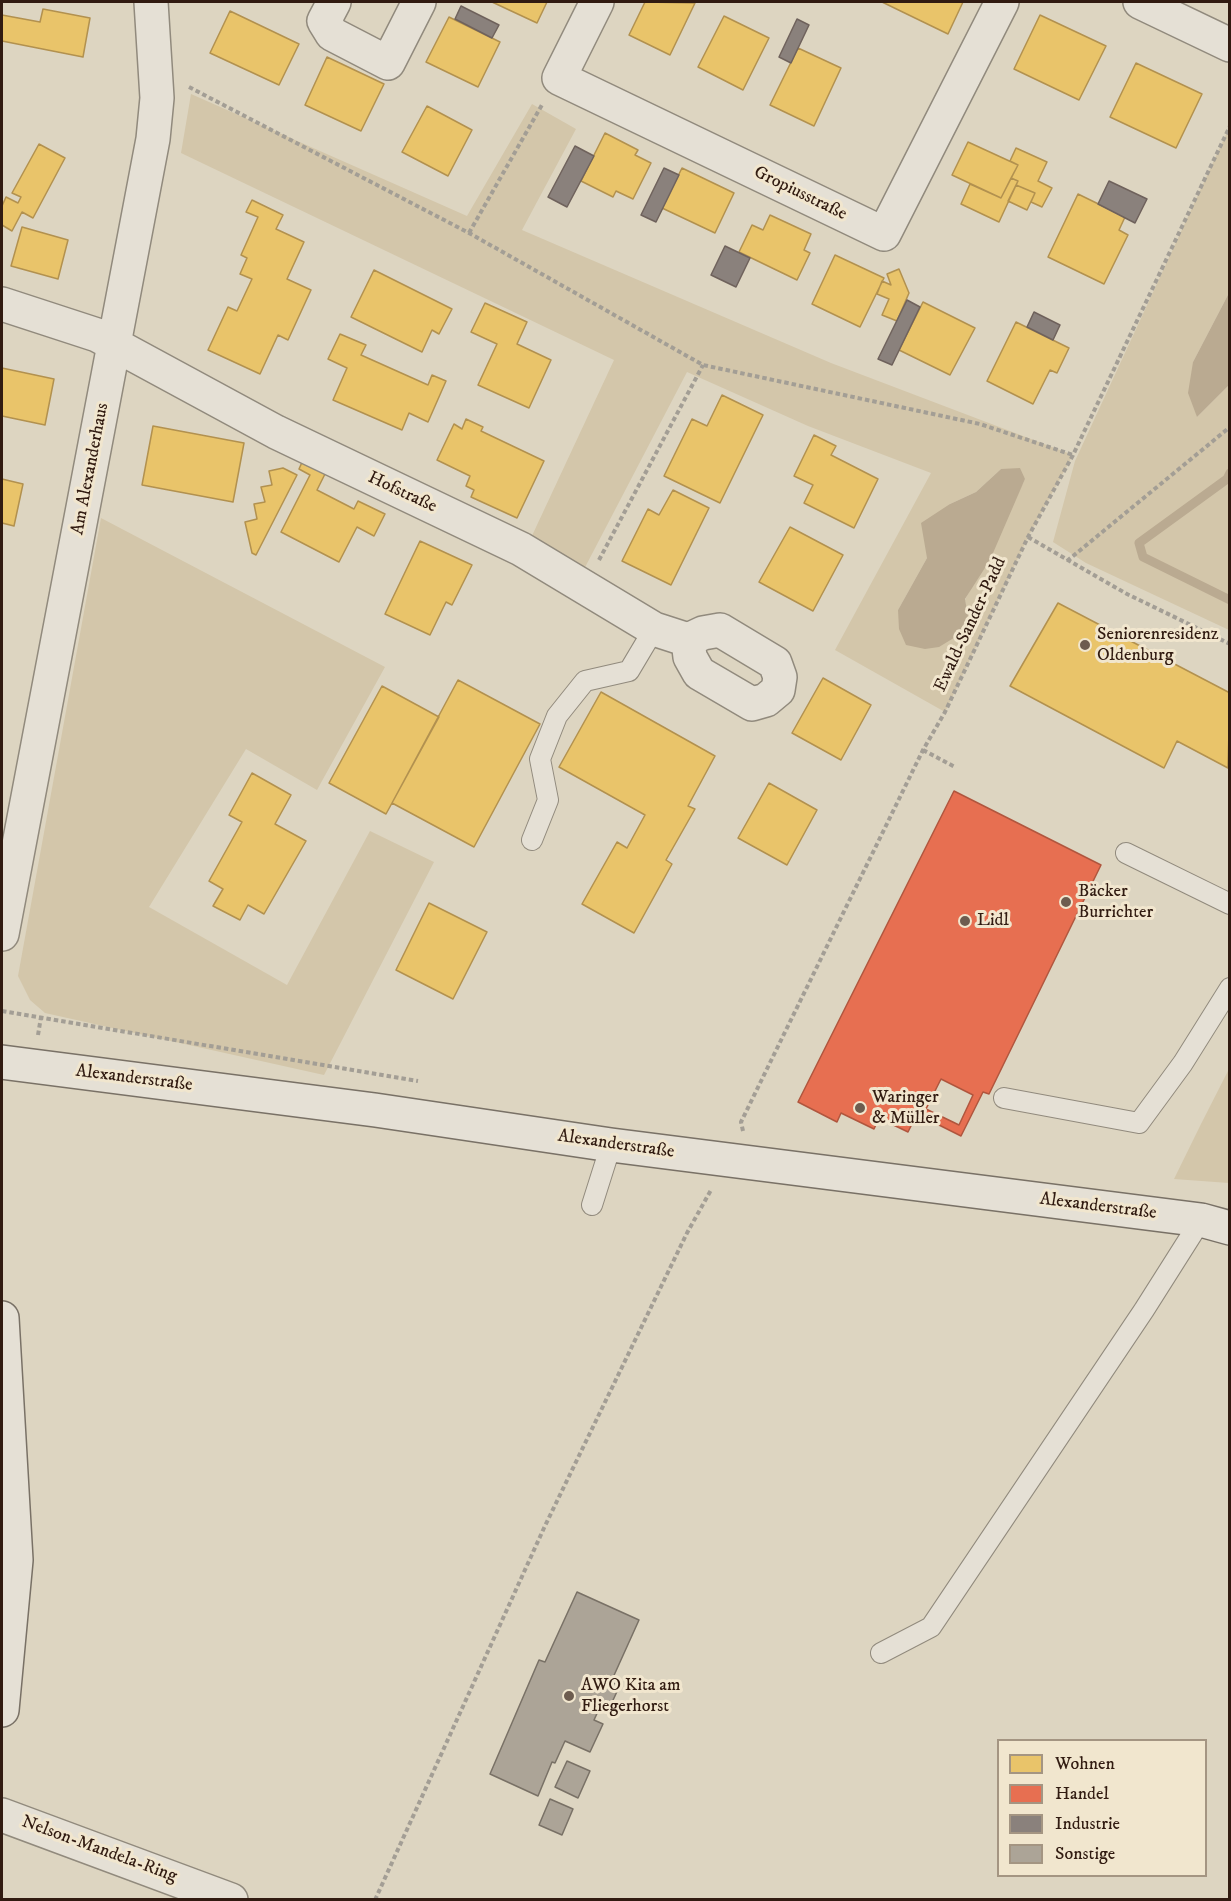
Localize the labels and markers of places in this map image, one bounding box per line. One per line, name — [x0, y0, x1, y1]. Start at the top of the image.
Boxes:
place label: Seniorenresidenz Oldenburg — [1097, 624, 1219, 666]
marker: Seniorenresidenz Oldenburg — [1078, 638, 1092, 652]
place label: Bäcker Burrichter — [1078, 881, 1153, 924]
marker: Bäcker Burrichter — [1059, 895, 1073, 909]
place label: Lidl — [977, 910, 1009, 932]
marker: Lidl — [958, 914, 972, 928]
place label: Waringer & Müller — [872, 1087, 940, 1130]
marker: Waringer & Müller — [853, 1101, 867, 1115]
place label: AWO Kita am Fliegerhorst — [581, 1675, 680, 1718]
marker: AWO Kita am Fliegerhorst — [562, 1689, 576, 1703]

